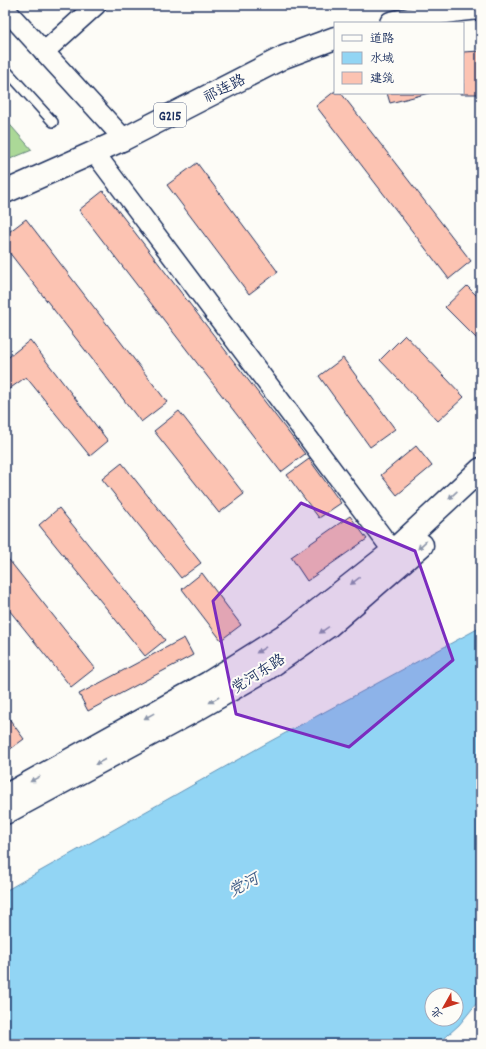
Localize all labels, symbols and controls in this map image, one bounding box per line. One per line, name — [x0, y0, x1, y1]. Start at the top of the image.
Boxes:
legend — [334, 22, 464, 94]
text: 道路 — [370, 31, 394, 48]
text: 水域 — [370, 51, 394, 68]
street label: 祁连路 — [200, 70, 250, 110]
text: 建筑 — [370, 71, 394, 88]
road number: G215 — [154, 103, 186, 127]
one-way arrow — [448, 490, 457, 499]
one-way arrow — [417, 540, 427, 550]
one-way arrow — [349, 577, 360, 585]
one-way arrow — [319, 626, 329, 634]
one-way arrow — [256, 646, 266, 654]
street label: 党河东路 — [228, 649, 290, 700]
one-way arrow — [208, 696, 220, 703]
one-way arrow — [143, 713, 155, 720]
one-way arrow — [94, 759, 106, 765]
one-way arrow — [29, 776, 41, 783]
water label: 党河 — [225, 867, 266, 904]
north arrow — [424, 987, 464, 1027]
text: 北 — [428, 1003, 447, 1021]

